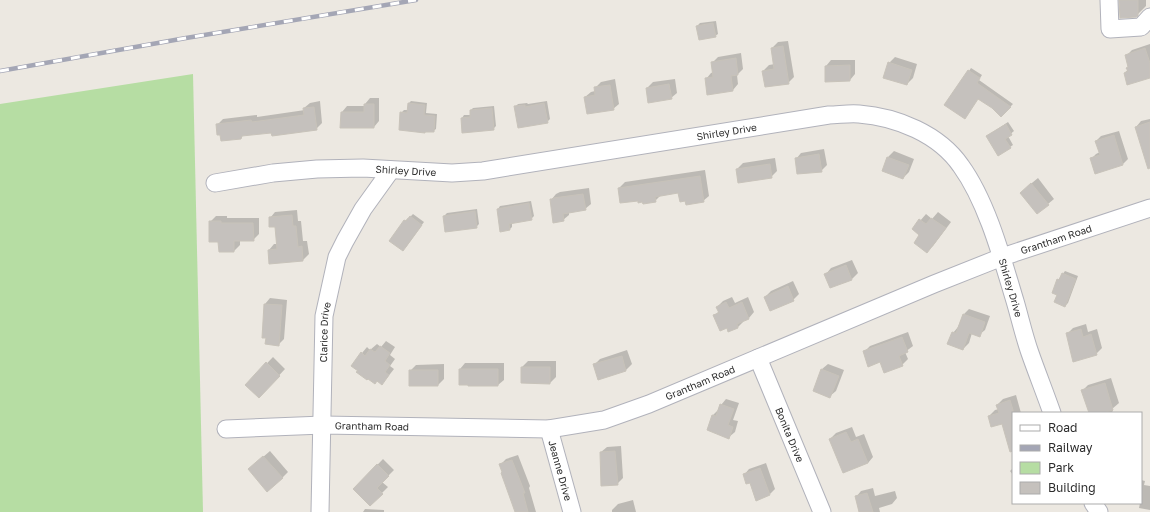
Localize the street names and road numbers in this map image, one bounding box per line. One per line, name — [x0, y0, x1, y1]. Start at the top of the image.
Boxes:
street label: Shirley Drive — [696, 121, 758, 142]
street label: Shirley Drive — [375, 163, 437, 178]
street label: Grantham Road — [1019, 222, 1093, 256]
street label: Shirley Drive — [996, 257, 1025, 319]
street label: Clarice Drive — [317, 300, 333, 363]
street label: Grantham Road — [663, 363, 737, 402]
street label: Bonita Drive — [773, 405, 807, 464]
street label: Grantham Road — [335, 419, 409, 433]
street label: Jeanne Drive — [546, 439, 575, 502]

